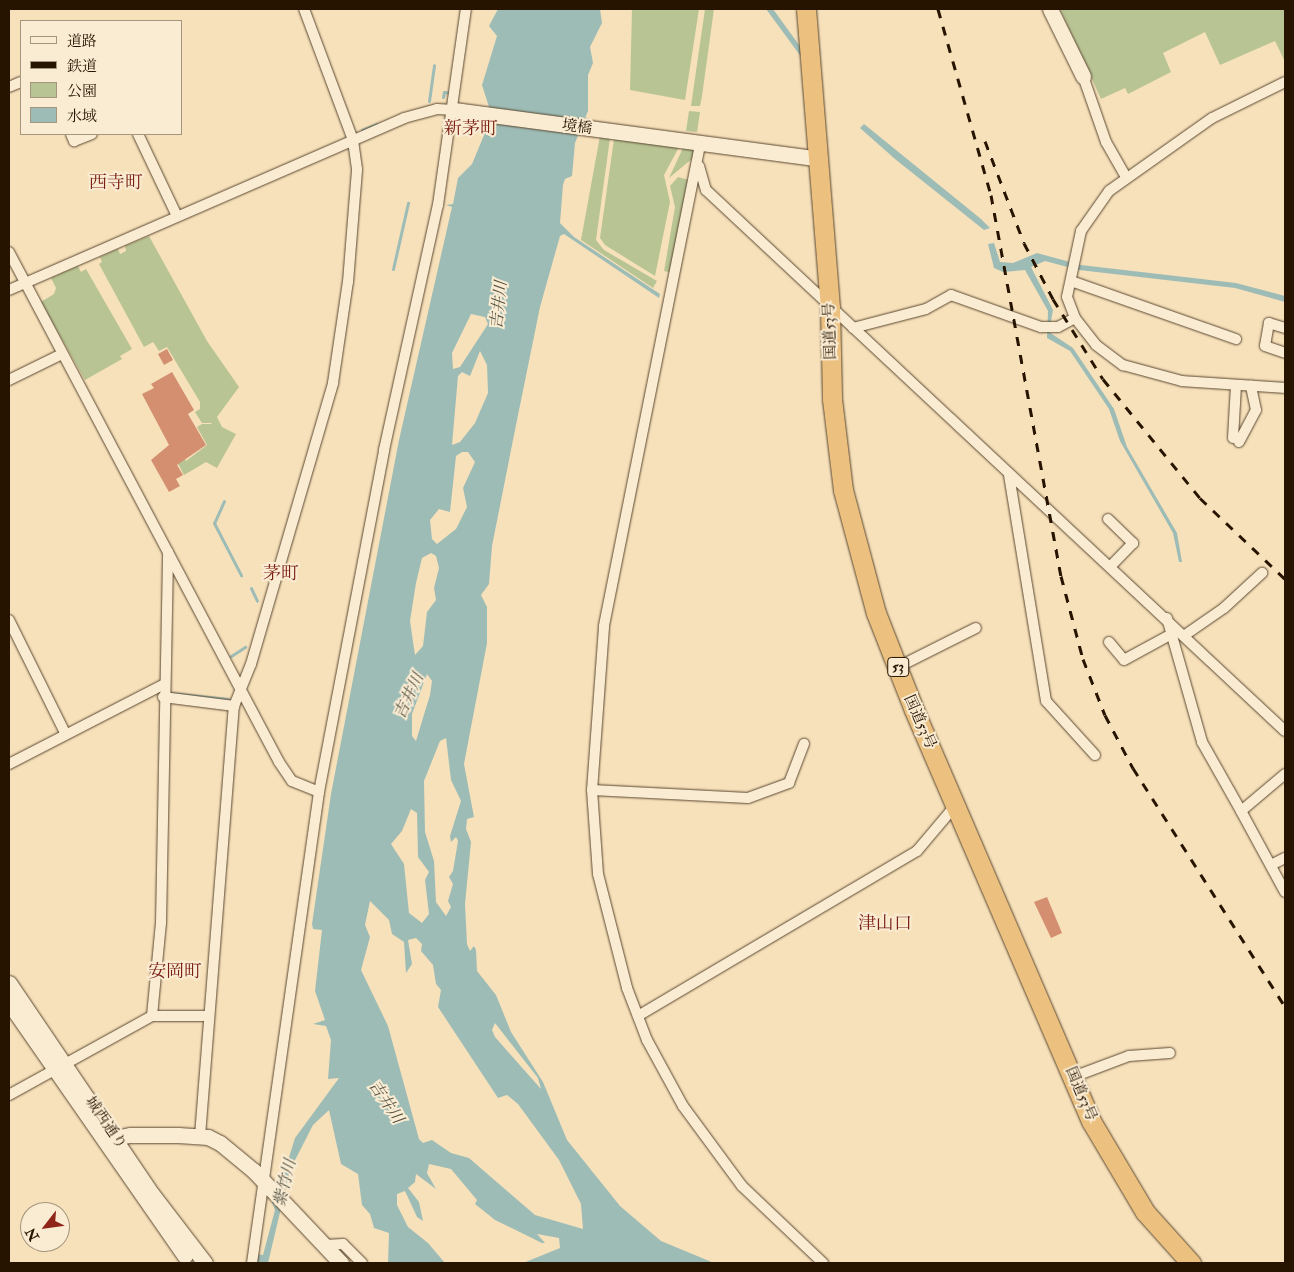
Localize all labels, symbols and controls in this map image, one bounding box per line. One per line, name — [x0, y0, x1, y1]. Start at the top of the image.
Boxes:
legend — [20, 20, 182, 135]
text: 道路 — [67, 32, 97, 51]
text: 鉄道 — [67, 57, 97, 76]
text: 公園 — [67, 82, 97, 101]
text: 水域 — [67, 107, 97, 126]
street label: 境橋 — [561, 116, 593, 138]
district label: 新茅町 — [444, 118, 498, 140]
district label: 西寺町 — [89, 172, 143, 194]
water label: 吉井川 — [487, 280, 511, 330]
street label: 国道53号 — [820, 302, 840, 360]
district label: 茅町 — [263, 563, 299, 585]
road number: 53 — [887, 656, 909, 679]
water label: 吉井川 — [390, 670, 428, 722]
street label: 国道53号 — [900, 692, 940, 752]
district label: 津山口 — [858, 913, 912, 935]
district label: 安岡町 — [148, 961, 202, 983]
street label: 国道53号 — [1062, 1064, 1100, 1124]
water label: 吉井川 — [365, 1077, 407, 1127]
street label: 城西通り — [81, 1093, 131, 1153]
water label: 紫竹川 — [270, 1157, 300, 1209]
north arrow — [20, 1202, 70, 1252]
text: N — [22, 1225, 43, 1244]

